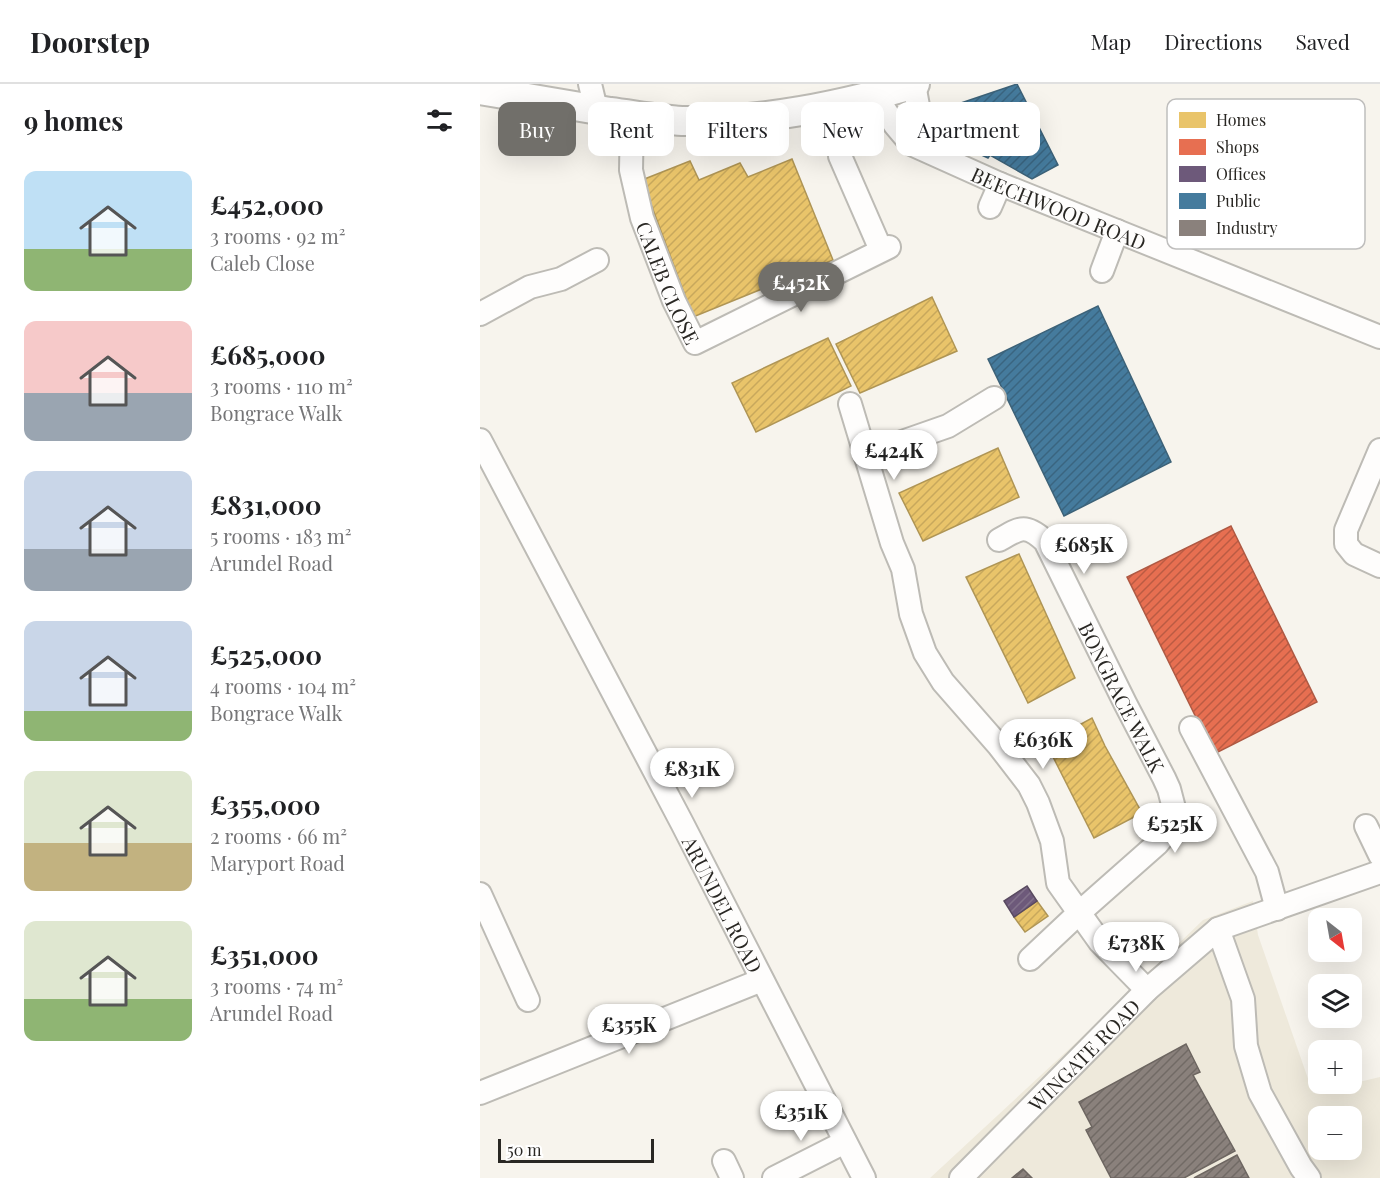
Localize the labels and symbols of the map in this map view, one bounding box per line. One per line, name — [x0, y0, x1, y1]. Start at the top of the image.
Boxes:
legend — [1167, 99, 1365, 249]
text: Homes — [1216, 109, 1266, 130]
text: Shops — [1216, 136, 1259, 157]
street label: BEECHWOOD ROAD — [967, 159, 1150, 255]
text: Offices — [1216, 163, 1266, 184]
text: Public — [1216, 190, 1261, 211]
street label: CALEB CLOSE — [631, 217, 707, 348]
text: Industry — [1216, 217, 1278, 238]
pin: £452K — [759, 262, 843, 313]
pin: £424K — [852, 430, 936, 481]
pin: £685K — [1042, 524, 1126, 575]
street label: BONGRACE WALK — [1073, 617, 1172, 777]
pin: £636K — [1001, 719, 1085, 770]
pin: £831K — [650, 748, 734, 799]
pin: £525K — [1133, 803, 1217, 854]
street label: ARUNDEL ROAD — [677, 830, 770, 977]
north arrow — [1308, 908, 1362, 962]
pin: £738K — [1094, 922, 1178, 973]
street label: WINGATE ROAD — [1021, 992, 1145, 1117]
pin: £355K — [587, 1004, 671, 1055]
pin: £351K — [759, 1091, 843, 1142]
scale bar — [498, 1136, 654, 1164]

